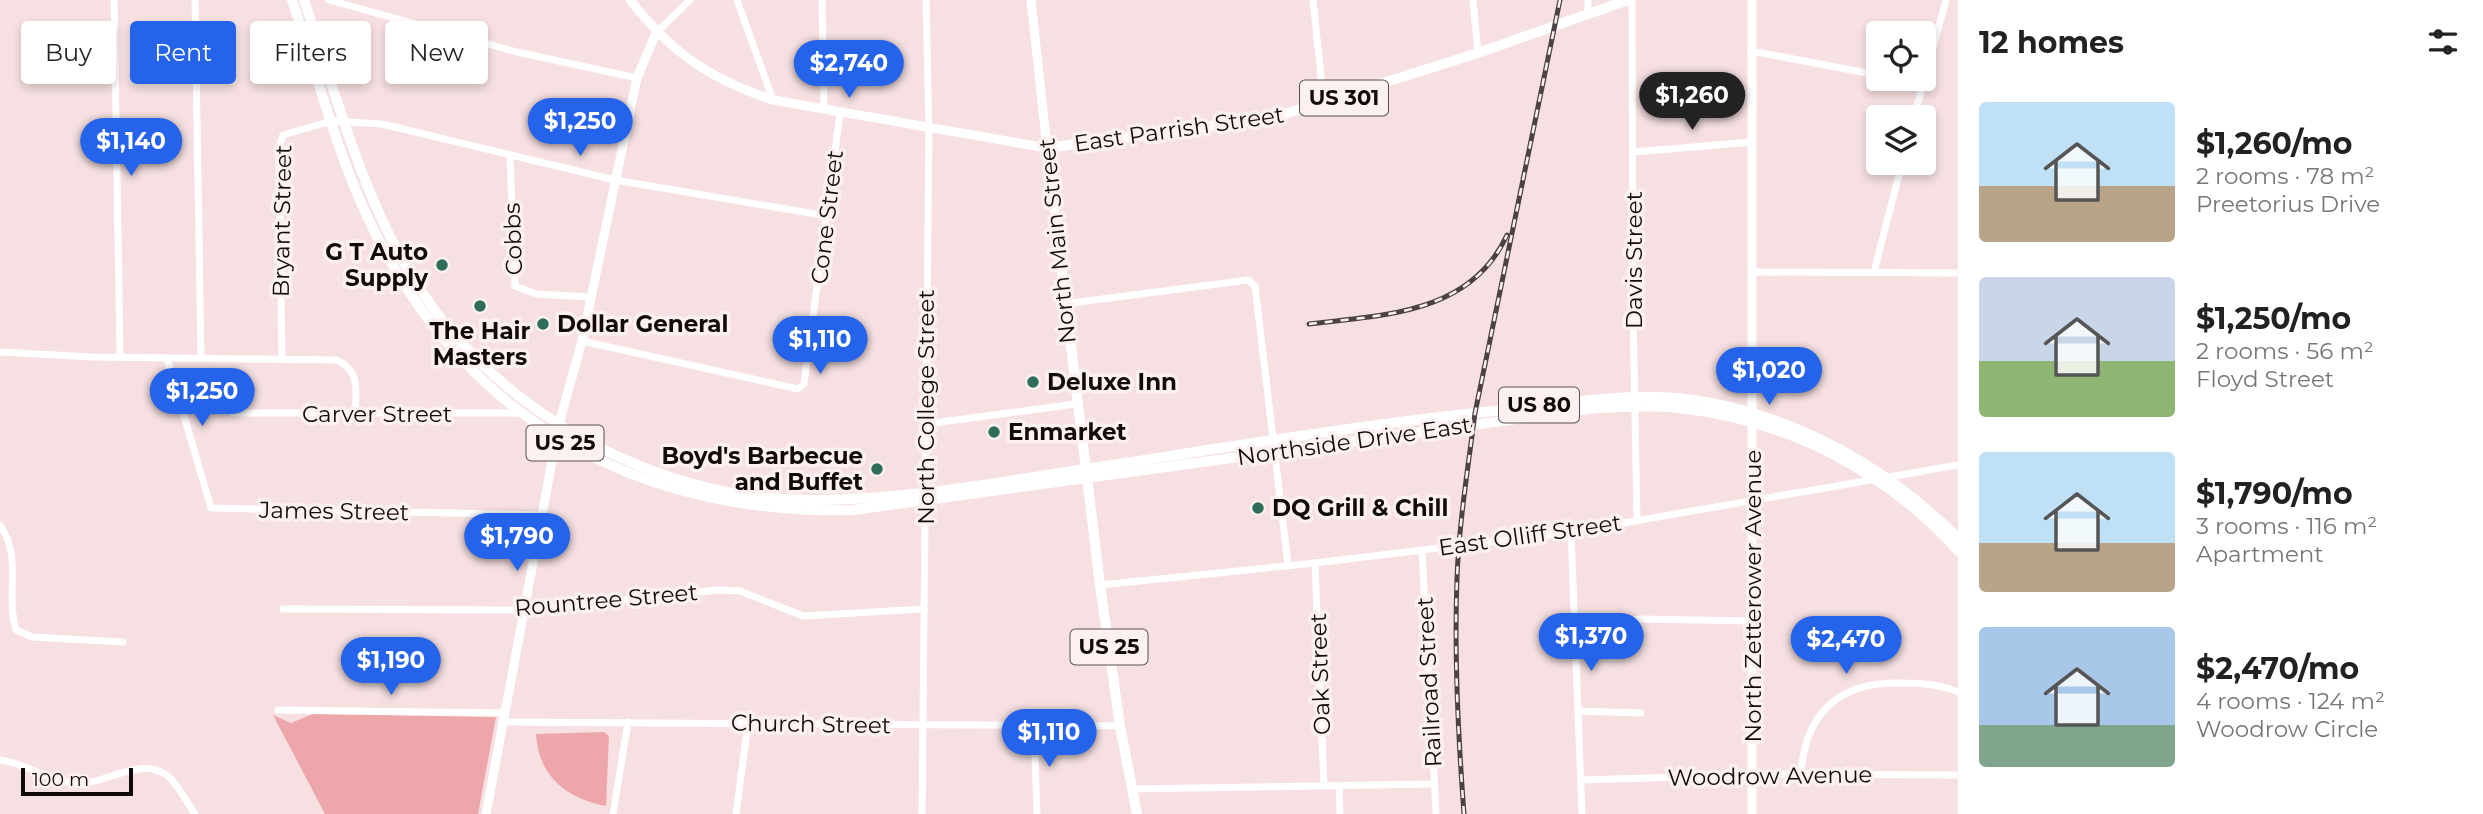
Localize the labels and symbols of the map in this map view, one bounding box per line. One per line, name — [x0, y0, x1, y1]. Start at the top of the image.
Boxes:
pin: $2,740 — [792, 41, 906, 100]
pin: $1,260 — [1635, 72, 1749, 132]
road number: US 301 — [1300, 80, 1388, 116]
pin: $1,250 — [523, 99, 637, 158]
street label: East Parrish Street — [1072, 100, 1286, 158]
pin: $1,140 — [74, 118, 188, 178]
street label: North Main Street — [1032, 137, 1082, 345]
street label: Bryant Street — [267, 145, 297, 297]
street label: Cone Street — [805, 148, 849, 286]
street label: Davis Street — [1620, 191, 1648, 329]
street label: Cobbs — [498, 202, 528, 276]
place label: G T Auto Supply — [325, 238, 428, 292]
marker: G T Auto Supply — [434, 257, 450, 273]
street label: North College Street — [912, 289, 940, 525]
marker: The Hair Masters — [472, 298, 488, 314]
place label: Dollar General — [557, 310, 728, 338]
marker: Dollar General — [535, 316, 551, 332]
pin: $1,110 — [763, 316, 877, 376]
place label: The Hair Masters — [430, 317, 530, 371]
pin: $1,020 — [1712, 348, 1826, 407]
pin: $1,250 — [145, 368, 259, 428]
place label: Deluxe Inn — [1047, 368, 1177, 396]
marker: Deluxe Inn — [1025, 374, 1041, 390]
road number: US 80 — [1499, 388, 1579, 422]
street label: Carver Street — [302, 400, 452, 428]
street label: Northside Drive East — [1235, 411, 1473, 471]
place label: Enmarket — [1008, 418, 1127, 446]
marker: Enmarket — [986, 424, 1002, 440]
road number: US 25 — [526, 426, 604, 460]
place label: Boyd's Barbecue and Buffet — [661, 442, 863, 496]
street label: North Zetterower Avenue — [1739, 450, 1767, 742]
marker: Boyd's Barbecue and Buffet — [869, 461, 885, 477]
place label: DQ Grill & Chill — [1272, 494, 1448, 522]
street label: James Street — [258, 496, 409, 526]
marker: DQ Grill & Chill — [1250, 500, 1266, 516]
street label: East Olliff Street — [1437, 508, 1623, 562]
pin: $1,790 — [460, 514, 574, 573]
street label: Rountree Street — [513, 578, 699, 622]
street label: Railroad Street — [1411, 596, 1447, 768]
street label: Oak Street — [1304, 612, 1336, 736]
pin: $1,370 — [1534, 614, 1648, 673]
pin: $2,470 — [1789, 616, 1903, 676]
road number: US 25 — [1070, 630, 1148, 664]
pin: $1,190 — [334, 638, 448, 697]
street label: Church Street — [731, 709, 891, 739]
pin: $1,110 — [992, 710, 1106, 769]
street label: Woodrow Avenue — [1667, 760, 1873, 792]
scale bar — [21, 765, 133, 797]

